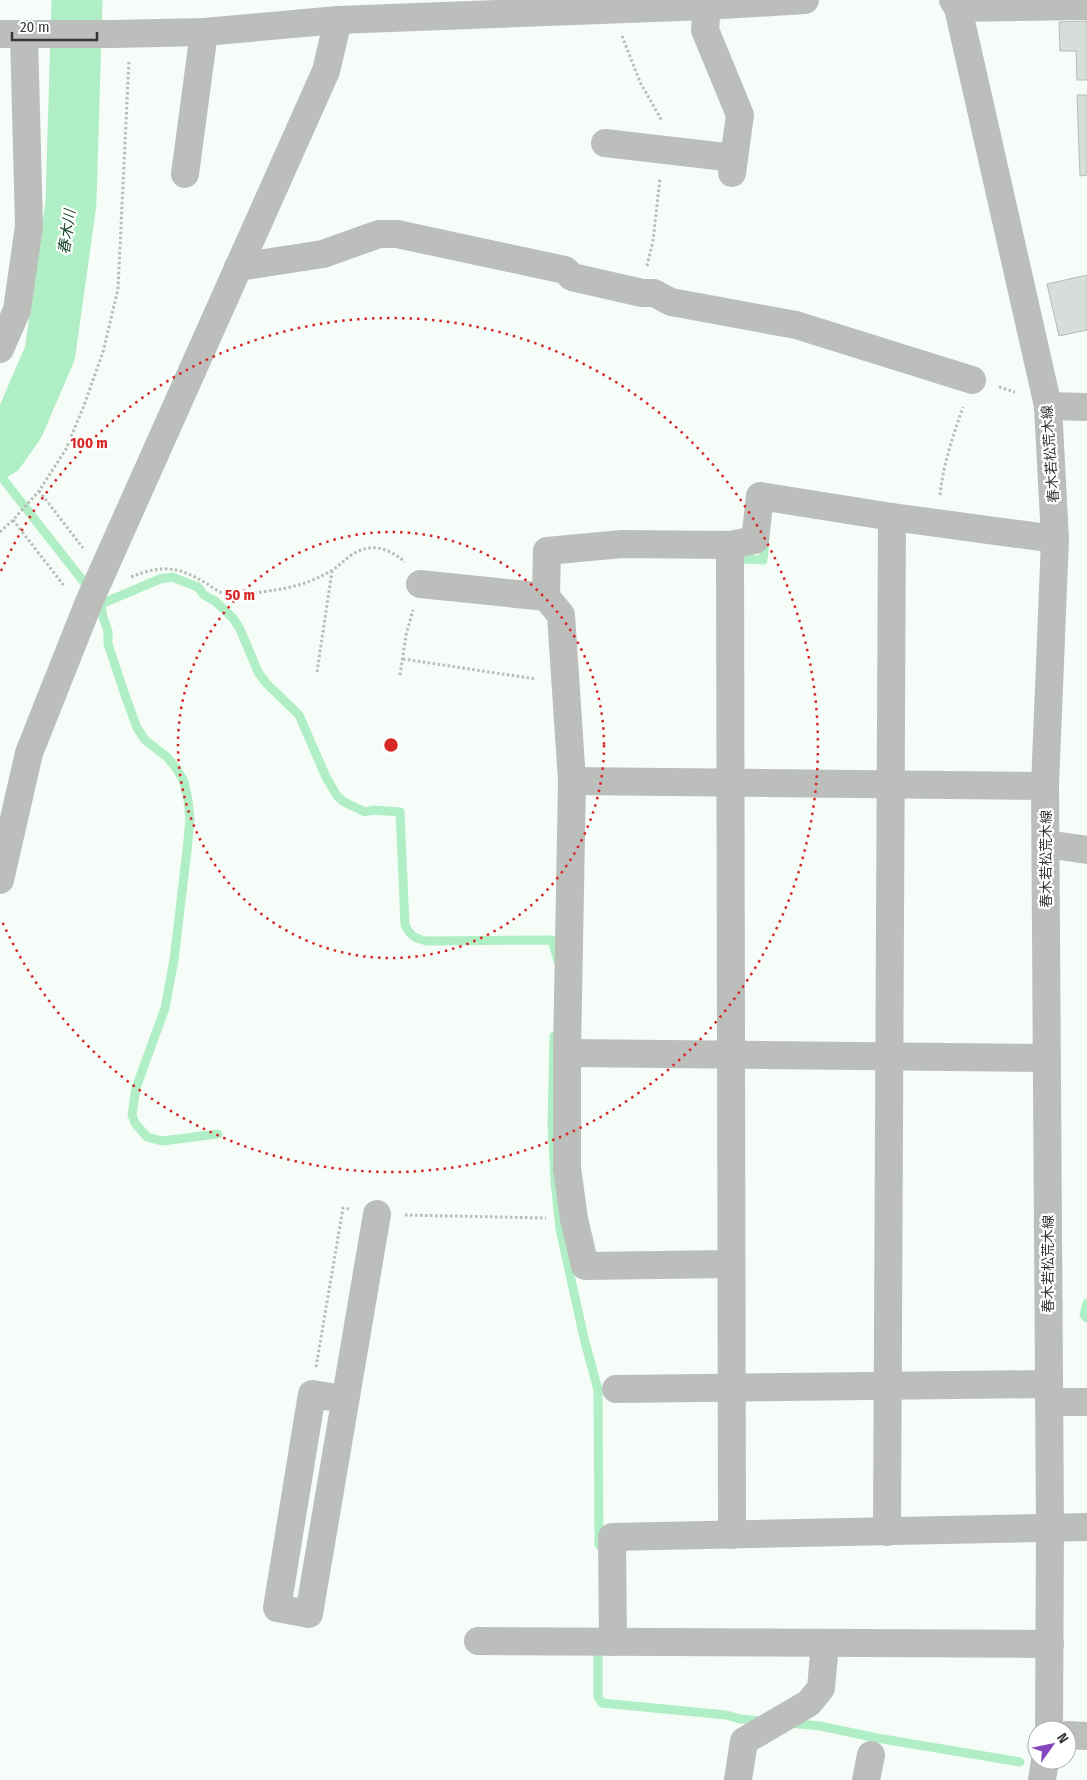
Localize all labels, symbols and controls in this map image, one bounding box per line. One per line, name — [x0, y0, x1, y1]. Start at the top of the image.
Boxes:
scale bar — [12, 10, 98, 42]
text: 20 m — [20, 18, 50, 36]
water label: 春木川 — [55, 206, 79, 256]
street label: 春木若松荒木線 — [1039, 404, 1062, 503]
text: 100 m — [70, 434, 108, 452]
text: 50 m — [225, 586, 255, 604]
centre of rings — [382, 736, 400, 754]
street label: 春木若松荒木線 — [1038, 810, 1055, 908]
street label: 春木若松荒木線 — [1040, 1215, 1057, 1313]
north arrow — [1027, 1720, 1077, 1770]
text: N — [1053, 1730, 1072, 1746]

